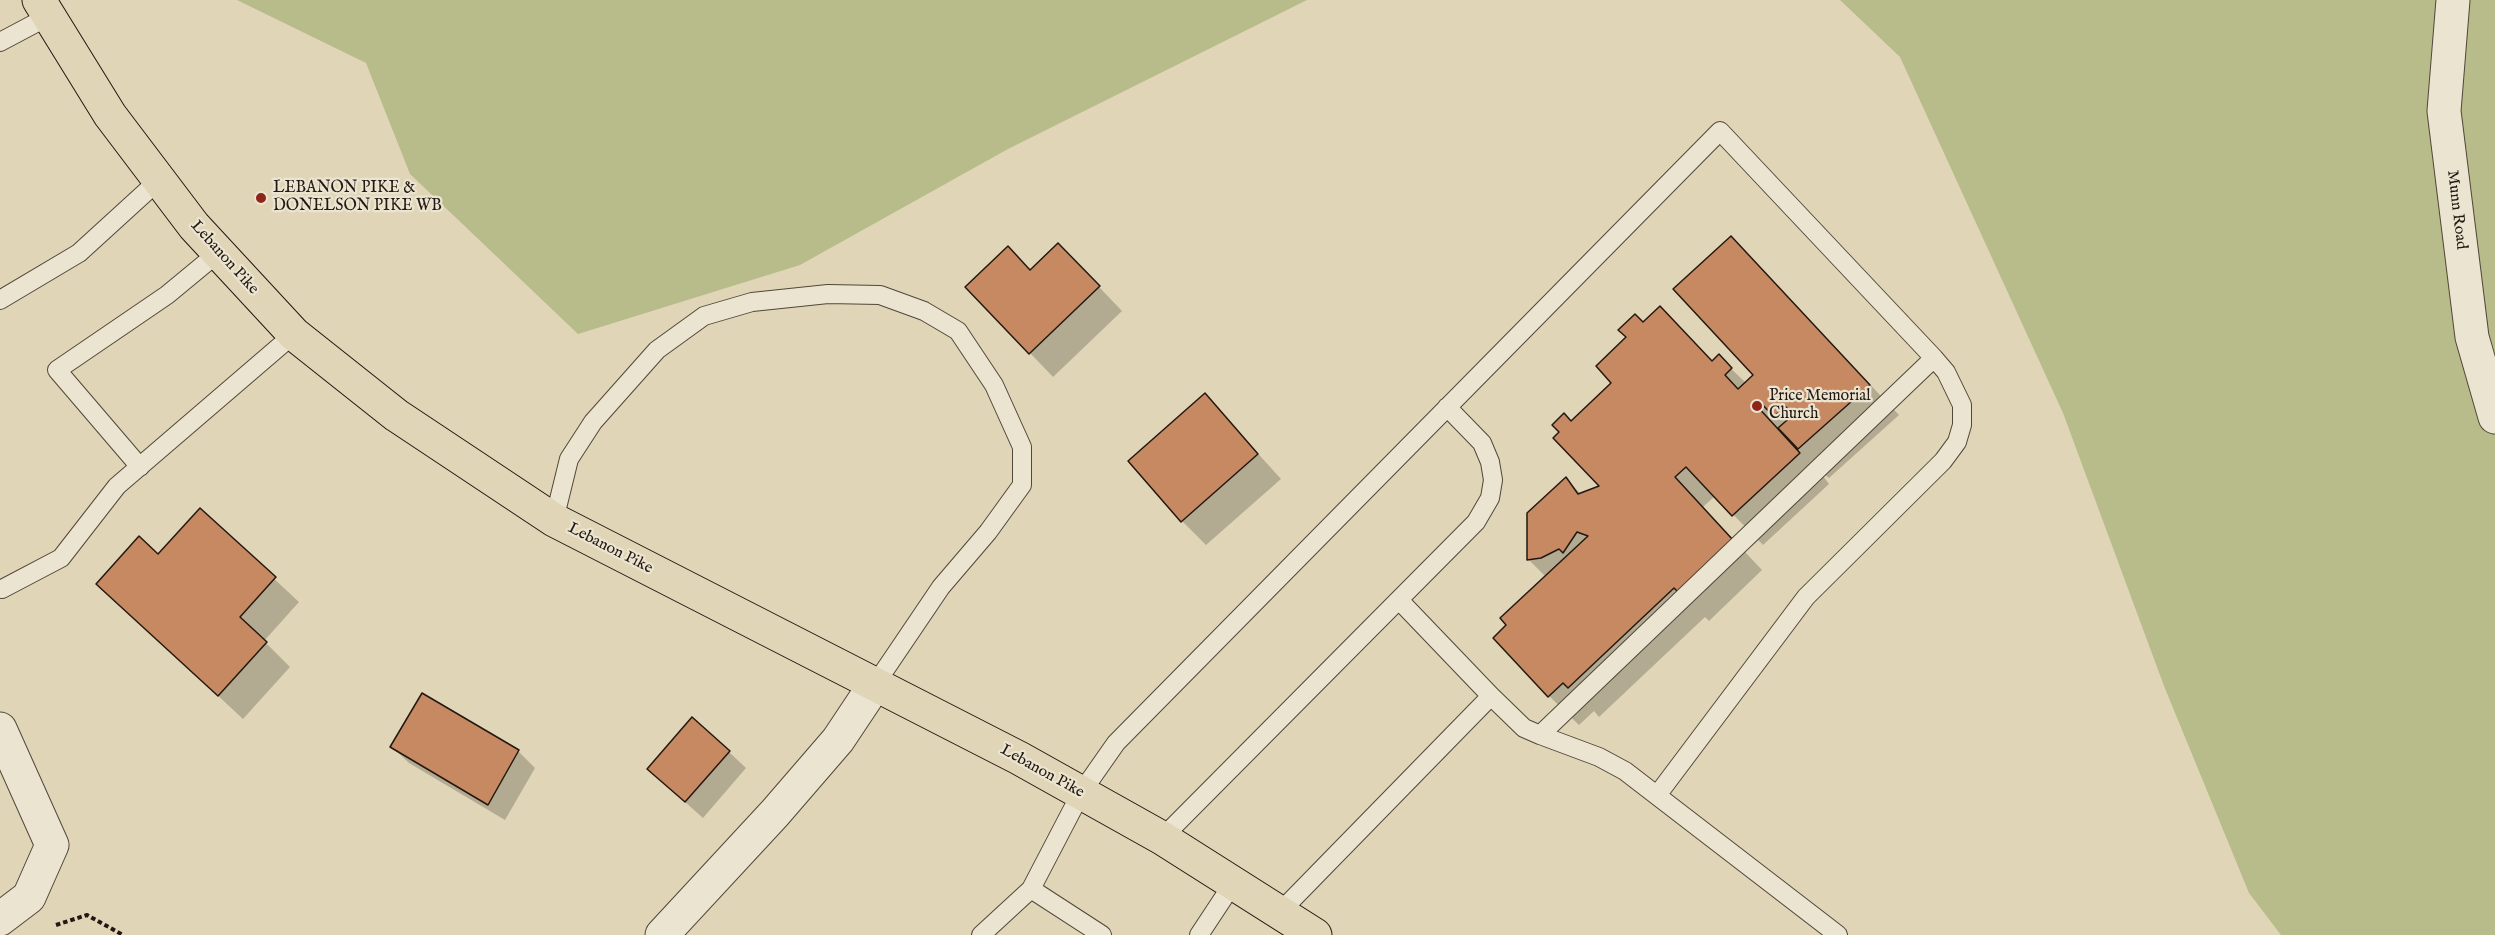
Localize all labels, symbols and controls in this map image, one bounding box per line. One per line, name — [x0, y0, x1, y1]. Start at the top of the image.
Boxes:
street label: Munn Road — [2442, 169, 2470, 251]
place label: LEBANON PIKE & DONELSON PIKE WB — [273, 179, 442, 217]
marker: LEBANON PIKE & DONELSON PIKE WB — [254, 191, 268, 205]
street label: Lebanon Pike — [186, 217, 262, 299]
place label: Price Memorial Church — [1769, 387, 1871, 425]
marker: Price Memorial Church — [1750, 399, 1764, 413]
street label: Lebanon Pike — [564, 519, 656, 579]
street label: Lebanon Pike — [997, 741, 1087, 803]

